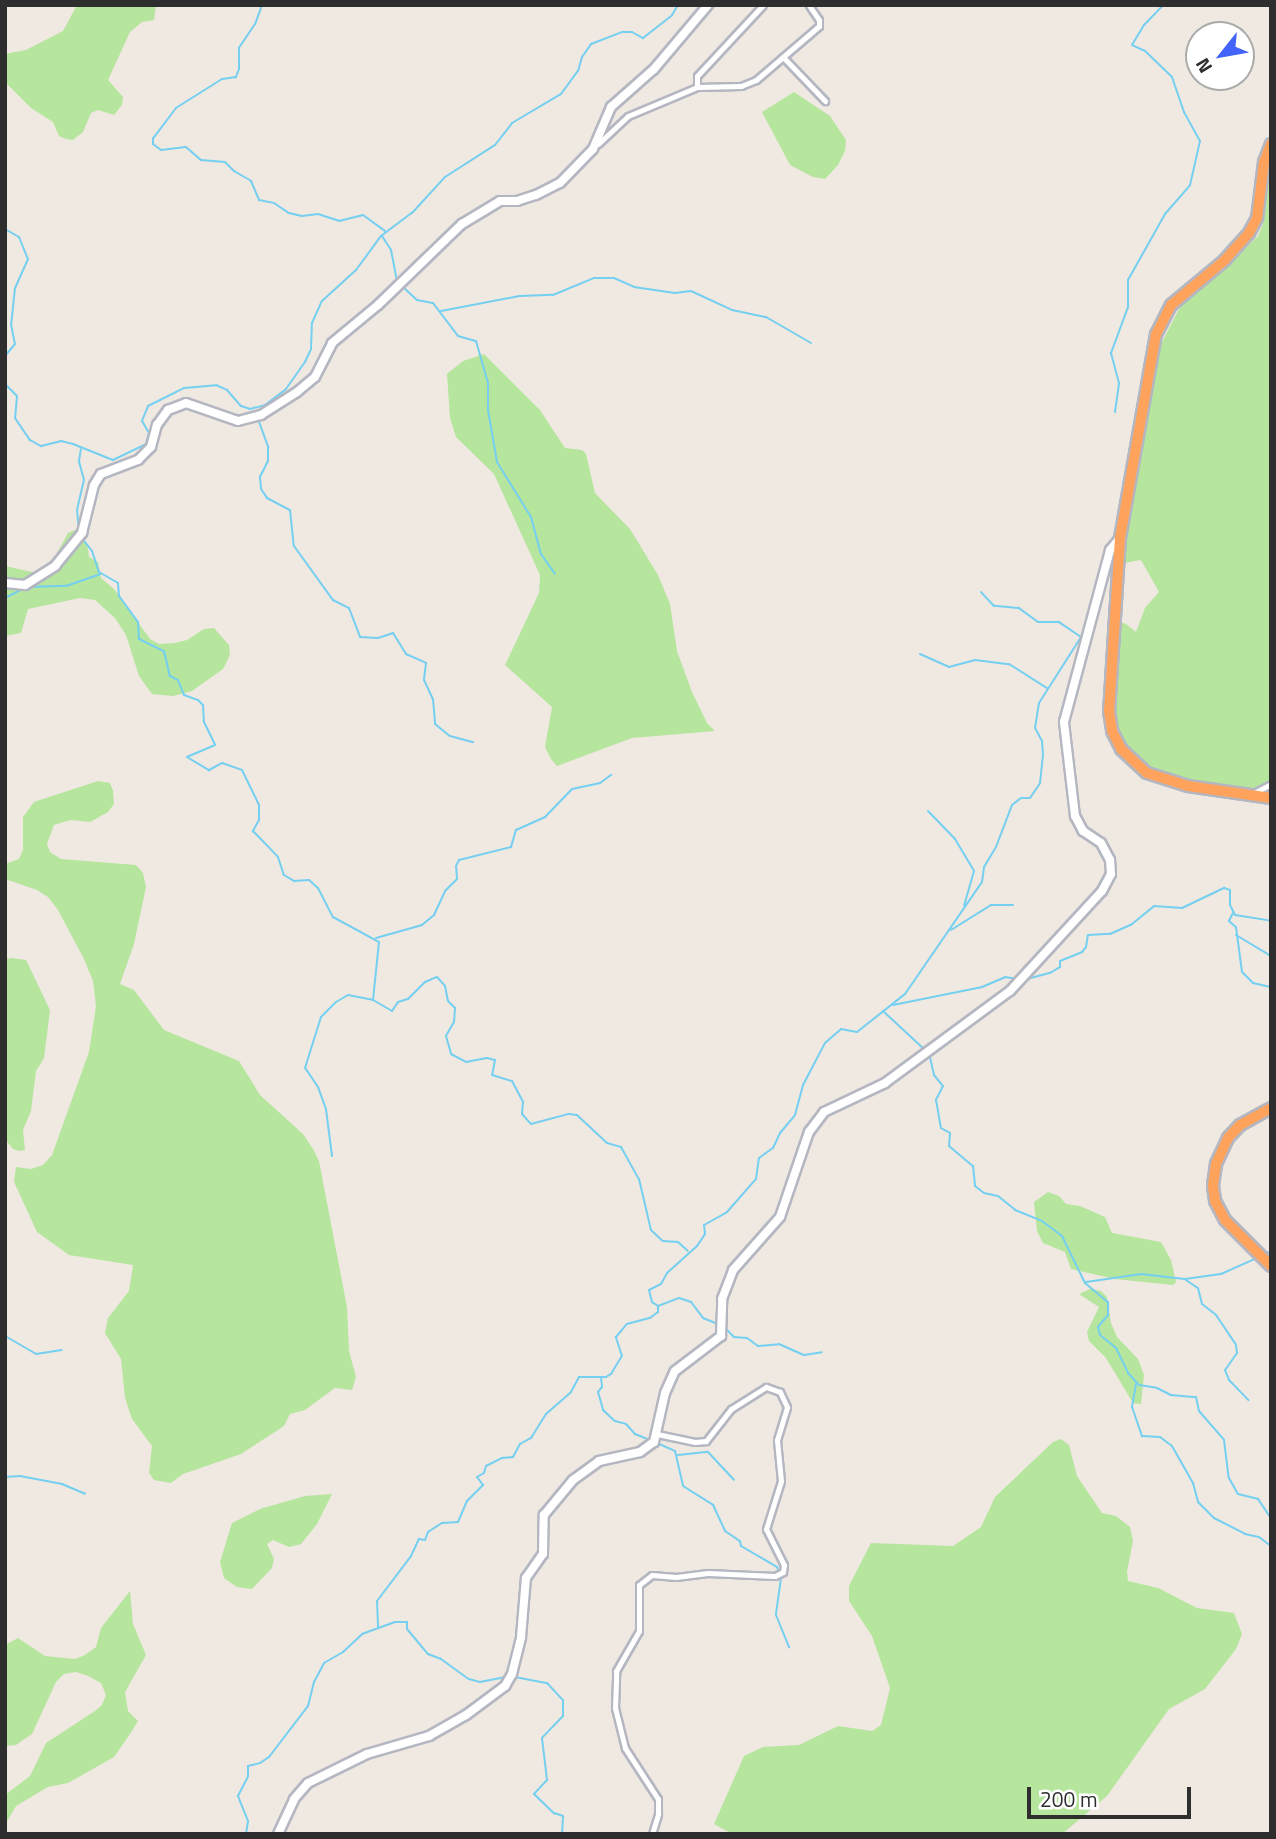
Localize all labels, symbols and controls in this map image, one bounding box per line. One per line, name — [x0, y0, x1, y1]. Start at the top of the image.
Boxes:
north arrow — [1185, 21, 1255, 91]
text: N — [1187, 53, 1219, 79]
scale bar — [1031, 1772, 1196, 1816]
text: 200 m — [1040, 1783, 1097, 1815]

